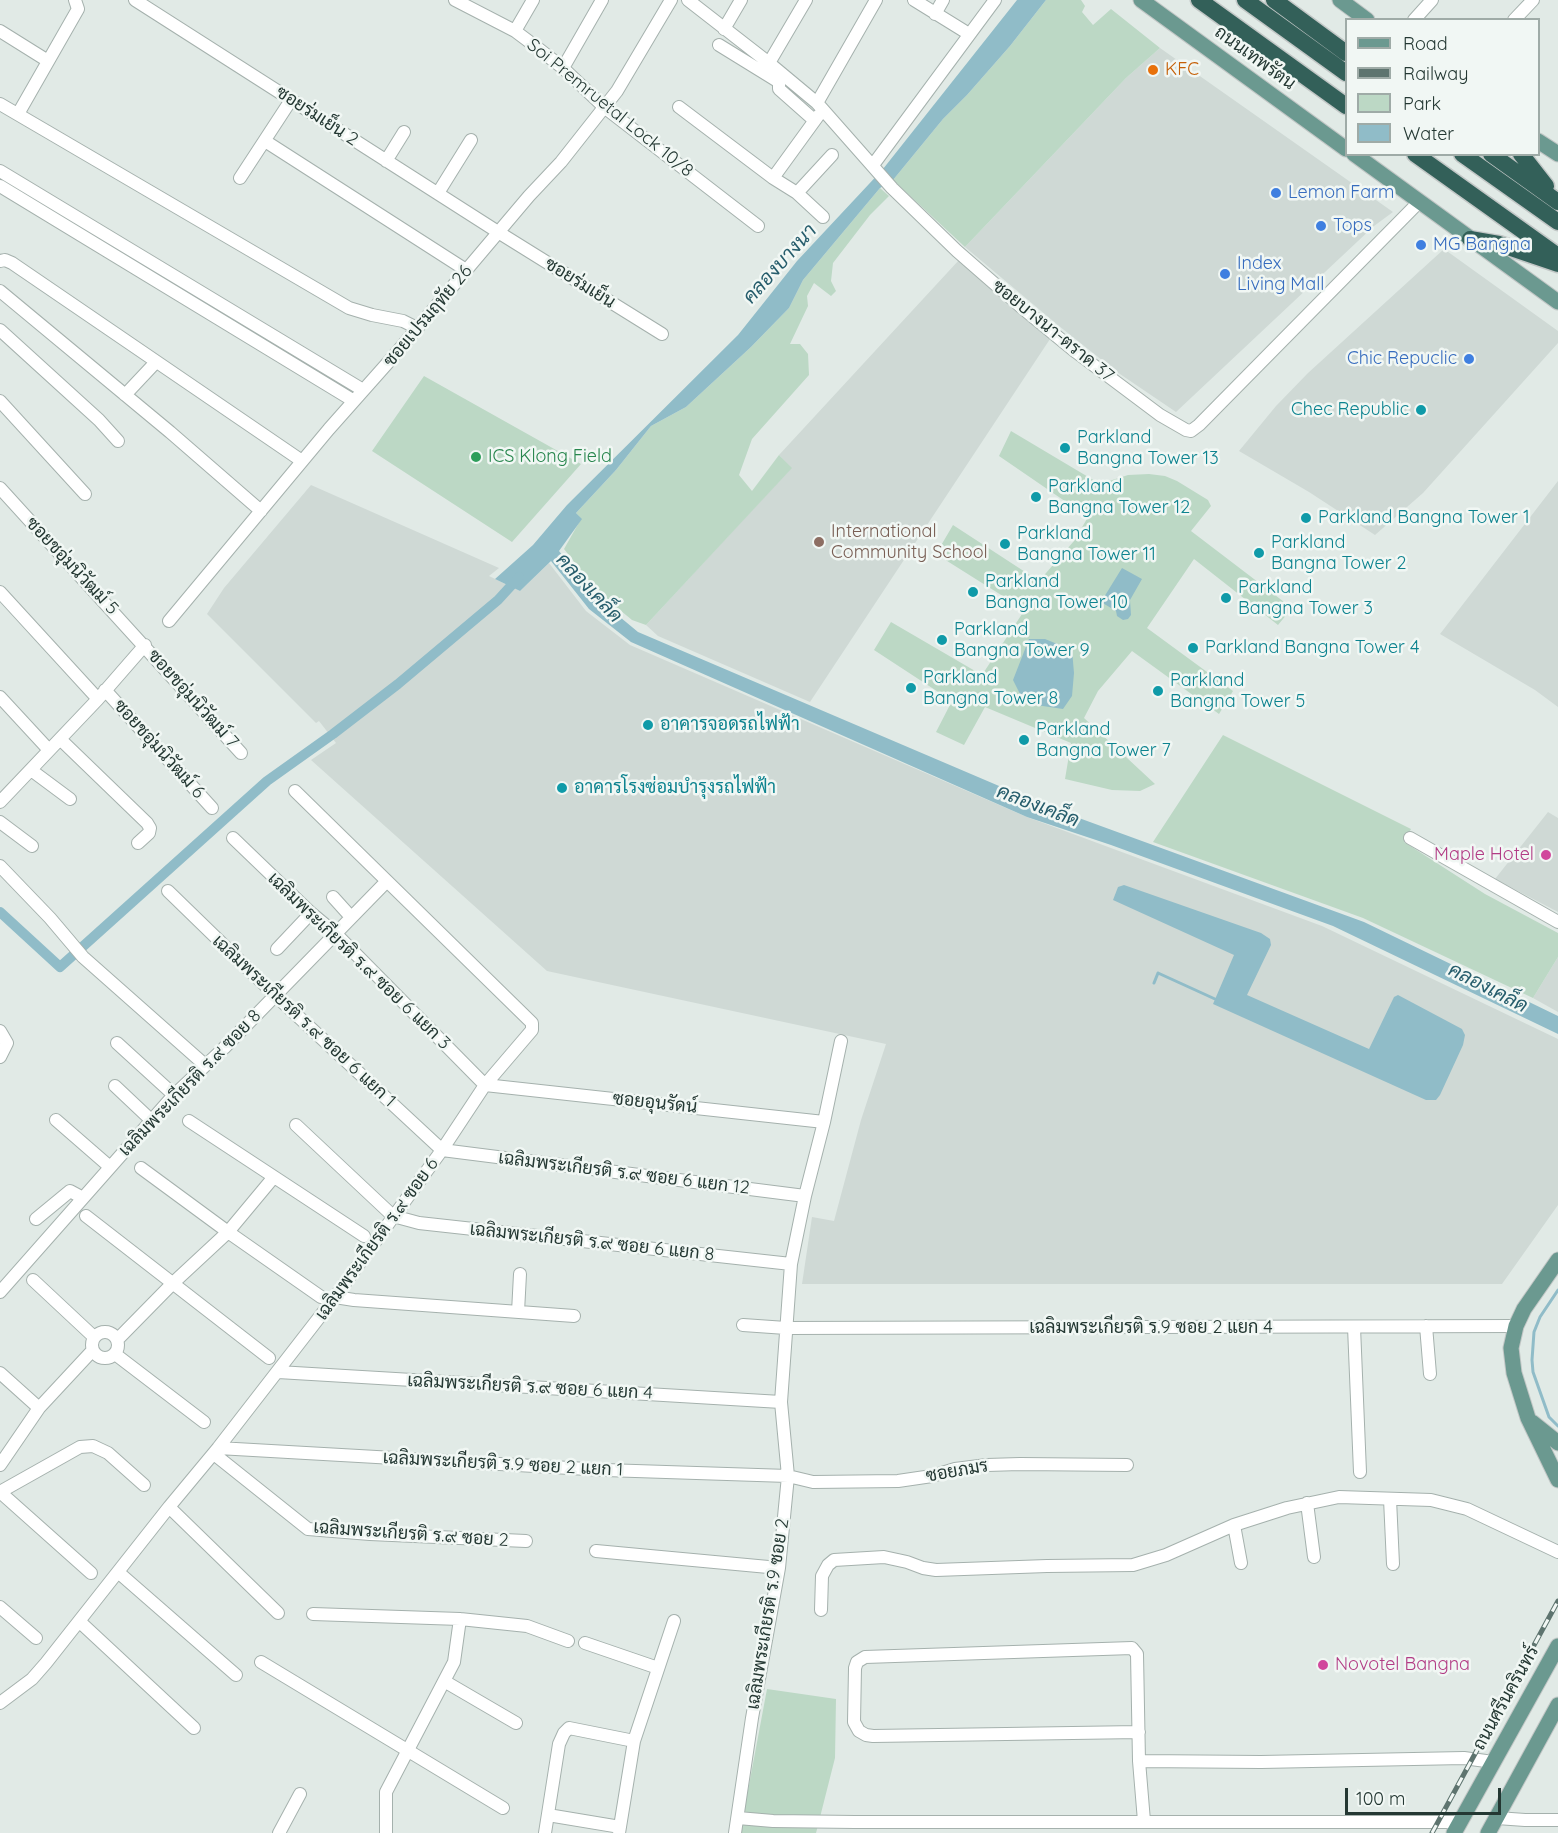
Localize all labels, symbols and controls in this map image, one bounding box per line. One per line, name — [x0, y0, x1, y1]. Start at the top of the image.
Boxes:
legend — [1345, 18, 1540, 156]
street label: ถนนเทพรัตน — [1210, 21, 1300, 95]
text: Road — [1403, 32, 1448, 55]
street label: Soi Premruetal Lock 10/8 — [522, 34, 698, 182]
place label: KFC — [1165, 59, 1199, 81]
text: Railway — [1403, 62, 1469, 85]
marker: KFC — [1146, 63, 1160, 77]
street label: ซอยร่มเย็น 2 — [272, 81, 362, 151]
text: Park — [1403, 92, 1441, 115]
text: Water — [1403, 122, 1454, 145]
place label: Lemon Farm — [1288, 182, 1394, 204]
marker: Lemon Farm — [1269, 186, 1283, 200]
place label: Tops — [1333, 215, 1372, 237]
water label: คลองบางนา — [738, 219, 822, 309]
marker: Tops — [1314, 219, 1328, 233]
place label: MG Bangna — [1433, 234, 1531, 256]
marker: MG Bangna — [1414, 238, 1428, 252]
street label: ซอยร่มเย็น — [541, 253, 619, 313]
place label: Index Living Mall — [1237, 253, 1324, 296]
street label: ซอยเปรมฤทัย 26 — [379, 261, 477, 371]
marker: Index Living Mall — [1218, 267, 1232, 281]
street label: ซอยบางนา-ตราด 37 — [988, 275, 1118, 387]
place label: Chic Repuclic — [1347, 348, 1457, 370]
marker: Chic Repuclic — [1462, 352, 1476, 366]
place label: Chec Republic — [1291, 399, 1409, 421]
marker: Chec Republic — [1414, 403, 1428, 417]
place label: Parkland Bangna Tower 13 — [1077, 427, 1219, 470]
marker: Parkland Bangna Tower 13 — [1058, 441, 1072, 455]
place label: ICS Klong Field — [488, 446, 612, 468]
marker: ICS Klong Field — [469, 450, 483, 464]
place label: Parkland Bangna Tower 12 — [1048, 476, 1190, 518]
marker: Parkland Bangna Tower 12 — [1029, 490, 1043, 504]
place label: Parkland Bangna Tower 1 — [1318, 507, 1530, 529]
marker: Parkland Bangna Tower 1 — [1299, 511, 1313, 525]
street label: ซอยชอุ่มนิวัฒม์ 5 — [21, 513, 123, 619]
place label: International Community School — [831, 521, 988, 564]
place label: Parkland Bangna Tower 11 — [1017, 523, 1156, 566]
place label: Parkland Bangna Tower 2 — [1271, 532, 1407, 574]
marker: International Community School — [812, 535, 826, 549]
marker: Parkland Bangna Tower 11 — [998, 537, 1012, 551]
marker: Parkland Bangna Tower 2 — [1252, 546, 1266, 560]
water label: คลองเคล็ด — [551, 548, 627, 628]
place label: Parkland Bangna Tower 10 — [985, 571, 1128, 614]
place label: Parkland Bangna Tower 3 — [1238, 577, 1373, 620]
marker: Parkland Bangna Tower 10 — [966, 585, 980, 599]
marker: Parkland Bangna Tower 3 — [1219, 591, 1233, 605]
place label: Parkland Bangna Tower 9 — [954, 619, 1090, 662]
marker: Parkland Bangna Tower 9 — [935, 633, 949, 647]
place label: Parkland Bangna Tower 4 — [1205, 637, 1419, 659]
marker: Parkland Bangna Tower 4 — [1186, 641, 1200, 655]
street label: ซอยชอุ่มนิวัฒม์ 7 — [143, 645, 243, 753]
place label: Parkland Bangna Tower 8 — [923, 667, 1058, 710]
place label: Parkland Bangna Tower 5 — [1170, 670, 1305, 712]
marker: Parkland Bangna Tower 8 — [904, 681, 918, 695]
marker: Parkland Bangna Tower 5 — [1151, 684, 1165, 698]
street label: ซอยชอุ่มนิวัฒม์ 6 — [109, 695, 209, 803]
place label: อาคารจอดรถไฟฟ้า — [660, 714, 800, 736]
marker: อาคารจอดรถไฟฟ้า — [641, 718, 655, 732]
place label: Parkland Bangna Tower 7 — [1036, 719, 1171, 762]
marker: Parkland Bangna Tower 7 — [1017, 733, 1031, 747]
place label: อาคารโรงซ่อมบำรุงรถไฟฟ้า — [574, 777, 776, 799]
water label: คลองเคล็ด — [993, 779, 1083, 833]
marker: อาคารโรงซ่อมบำรุงรถไฟฟ้า — [555, 781, 569, 795]
place label: Maple Hotel — [1434, 844, 1534, 866]
marker: Maple Hotel — [1539, 848, 1553, 862]
street label: เฉลิมพระเกียรติ ร.๙ ซอย 6 แยก 3 — [263, 868, 455, 1054]
street label: เฉลิมพระเกียรติ ร.๙ ซอย 6 แยก 1 — [208, 930, 400, 1112]
water label: คลองเคล็ด — [1444, 958, 1532, 1018]
street label: เฉลิมพระเกียรติ ร.๙ ซอย 8 — [114, 1005, 266, 1161]
street label: ซอยอุนรัดน์ — [612, 1088, 698, 1118]
street label: เฉลิมพระเกียรติ ร.๙ ซอย 6 แยก 12 — [497, 1147, 751, 1199]
street label: เฉลิมพระเกียรติ ร.๙ ซอย 6 — [311, 1154, 443, 1324]
street label: เฉลิมพระเกียรติ ร.๙ ซอย 6 แยก 8 — [469, 1218, 715, 1266]
street label: เฉลิมพระเกียรติ ร.9 ซอย 2 แยก 4 — [1029, 1317, 1273, 1339]
street label: เฉลิมพระเกียรติ ร.๙ ซอย 6 แยก 4 — [407, 1370, 653, 1404]
street label: เฉลิมพระเกียรติ ร.9 ซอย 2 แยก 1 — [382, 1447, 624, 1481]
street label: ซอยภมร — [924, 1455, 990, 1487]
street label: เฉลิมพระเกียรติ ร.๙ ซอย 2 — [313, 1516, 509, 1552]
street label: เฉลิมพระเกียรติ ร.9 ซอย 2 — [742, 1517, 794, 1711]
street label: ถนนศรีนครินทร์ — [1468, 1642, 1544, 1754]
place label: Novotel Bangna — [1335, 1654, 1470, 1676]
marker: Novotel Bangna — [1316, 1658, 1330, 1672]
scale bar — [1348, 1776, 1504, 1814]
text: 100 m — [1356, 1787, 1405, 1810]

